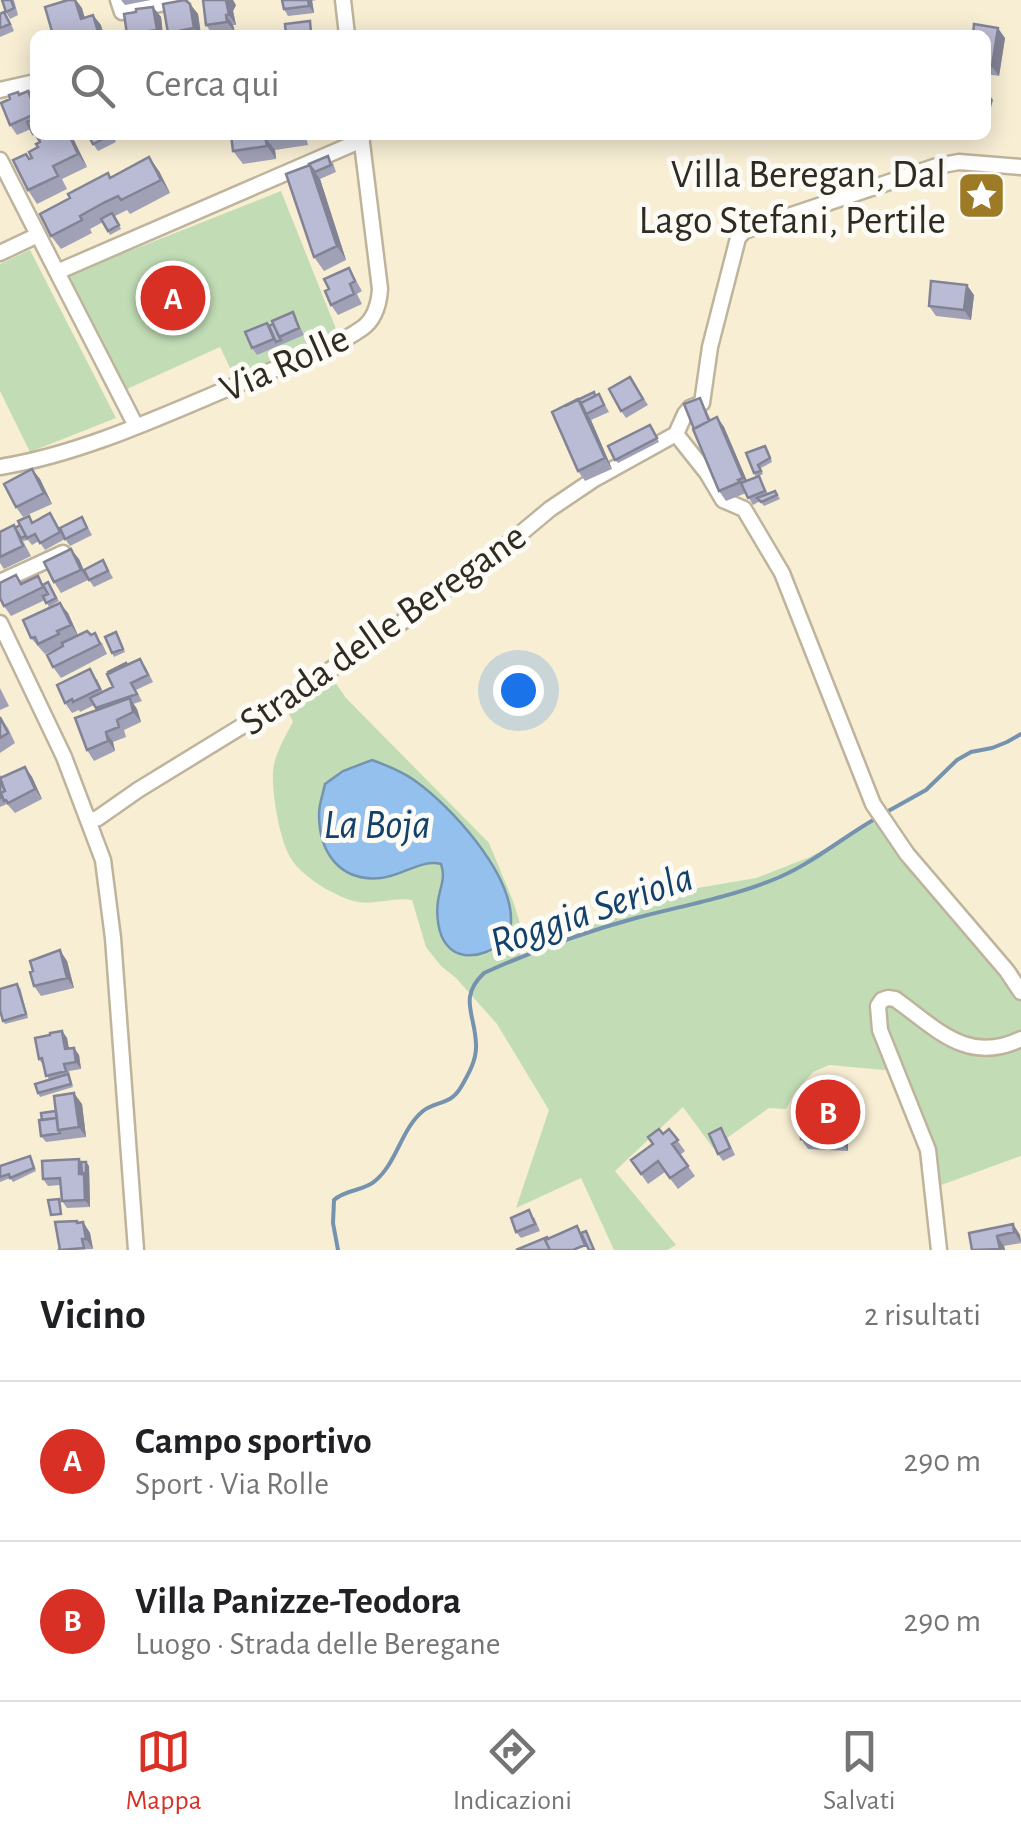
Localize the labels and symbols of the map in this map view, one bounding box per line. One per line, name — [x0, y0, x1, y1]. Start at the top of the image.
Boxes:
place label: Villa Beregan, Dal Lago Stefani, Pertile — [639, 155, 946, 241]
place icon: Villa Beregan, Dal Lago Stefani, Pertile — [955, 170, 1007, 222]
pin: A — [140, 260, 206, 336]
street label: Via Rolle — [215, 318, 355, 410]
street label: Strada delle Beregane — [233, 516, 533, 743]
your location — [493, 665, 544, 716]
water label: La Boja — [323, 804, 431, 847]
water label: Roggia Seriola — [485, 856, 699, 964]
pin: B — [796, 1074, 860, 1150]

